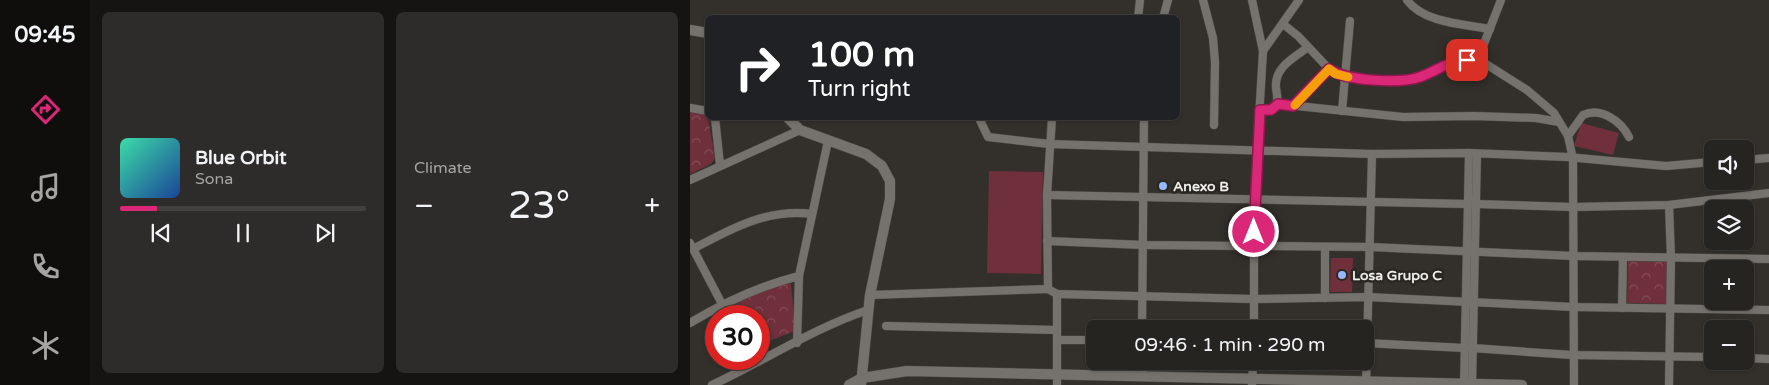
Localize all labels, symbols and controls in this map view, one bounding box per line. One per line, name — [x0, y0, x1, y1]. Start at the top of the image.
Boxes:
text: 09:45 — [15, 22, 75, 48]
text: 100 m — [808, 34, 915, 76]
icon: right — [725, 35, 790, 100]
pin — [1446, 39, 1488, 81]
icon: arrive — [1453, 46, 1481, 74]
text: Turn right — [808, 76, 910, 102]
icon: directions — [28, 92, 63, 127]
map controls — [1704, 140, 1754, 370]
button: sound — [1704, 140, 1754, 190]
text: Blue Orbit — [195, 147, 287, 169]
text: Climate — [414, 158, 472, 178]
text: Sona — [195, 169, 233, 189]
icon: music — [28, 170, 63, 205]
place label: Anexo B — [1173, 178, 1229, 195]
marker: Anexo B — [1157, 180, 1169, 192]
text: 23° — [508, 183, 570, 229]
text: − — [414, 189, 434, 223]
text: + — [644, 189, 660, 223]
button: layers — [1704, 200, 1754, 250]
position arrow — [1227, 205, 1279, 257]
icon: previous — [147, 219, 175, 247]
icon: pause — [229, 219, 257, 247]
icon: next — [311, 219, 339, 247]
icon: phone — [28, 249, 63, 284]
button: + — [1704, 260, 1754, 310]
place label: Losa Grupo C — [1352, 267, 1442, 284]
marker: Losa Grupo C — [1336, 269, 1348, 281]
speed limit sign: 30 — [705, 305, 770, 370]
button: − — [1704, 320, 1754, 370]
icon: climate — [28, 328, 63, 363]
text: 09:46 · 1 min · 290 m — [1134, 334, 1326, 356]

